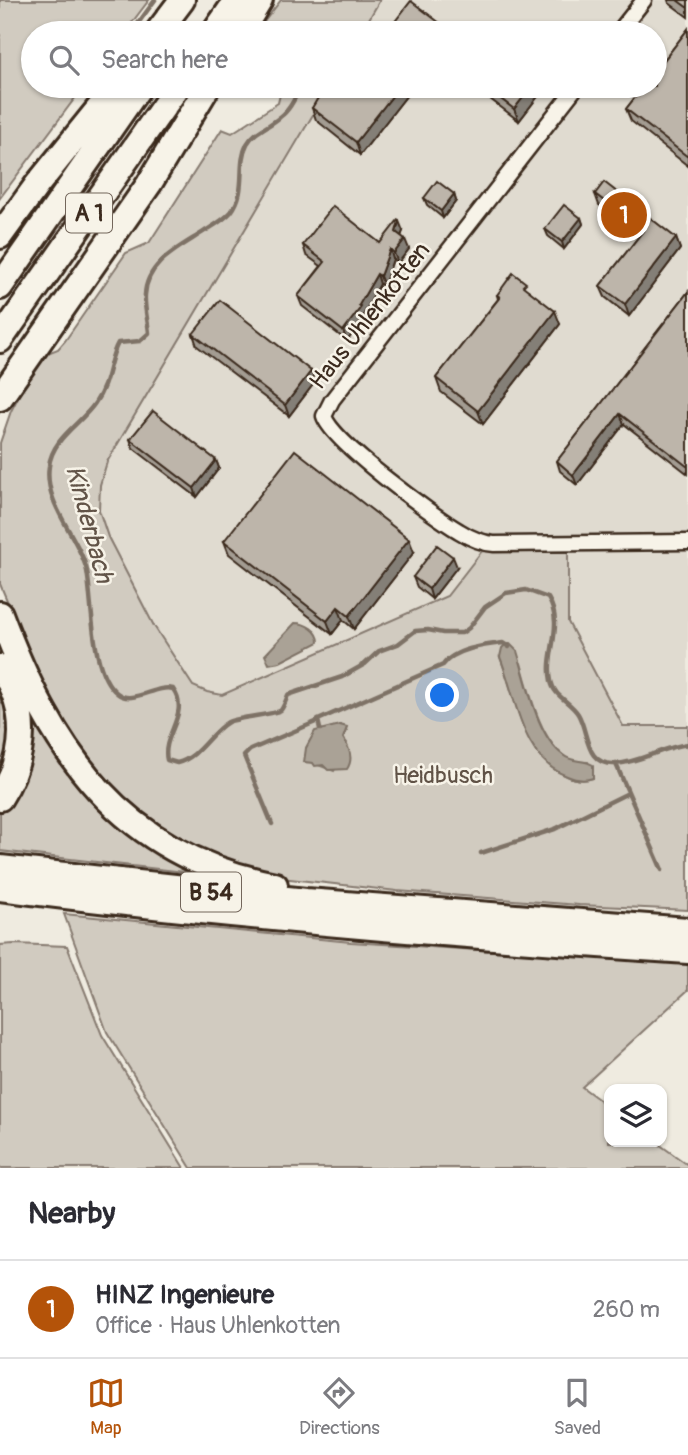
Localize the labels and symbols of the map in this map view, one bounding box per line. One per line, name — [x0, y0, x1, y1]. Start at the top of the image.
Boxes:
pin: 1 — [601, 189, 647, 241]
road number: A 1 — [66, 194, 112, 232]
street label: Haus Uhlenkotten — [304, 237, 436, 395]
water label: Kinderbach — [58, 462, 120, 588]
your location — [425, 678, 459, 712]
park label: Heidbusch — [393, 761, 493, 790]
road number: B 54 — [181, 872, 241, 912]

